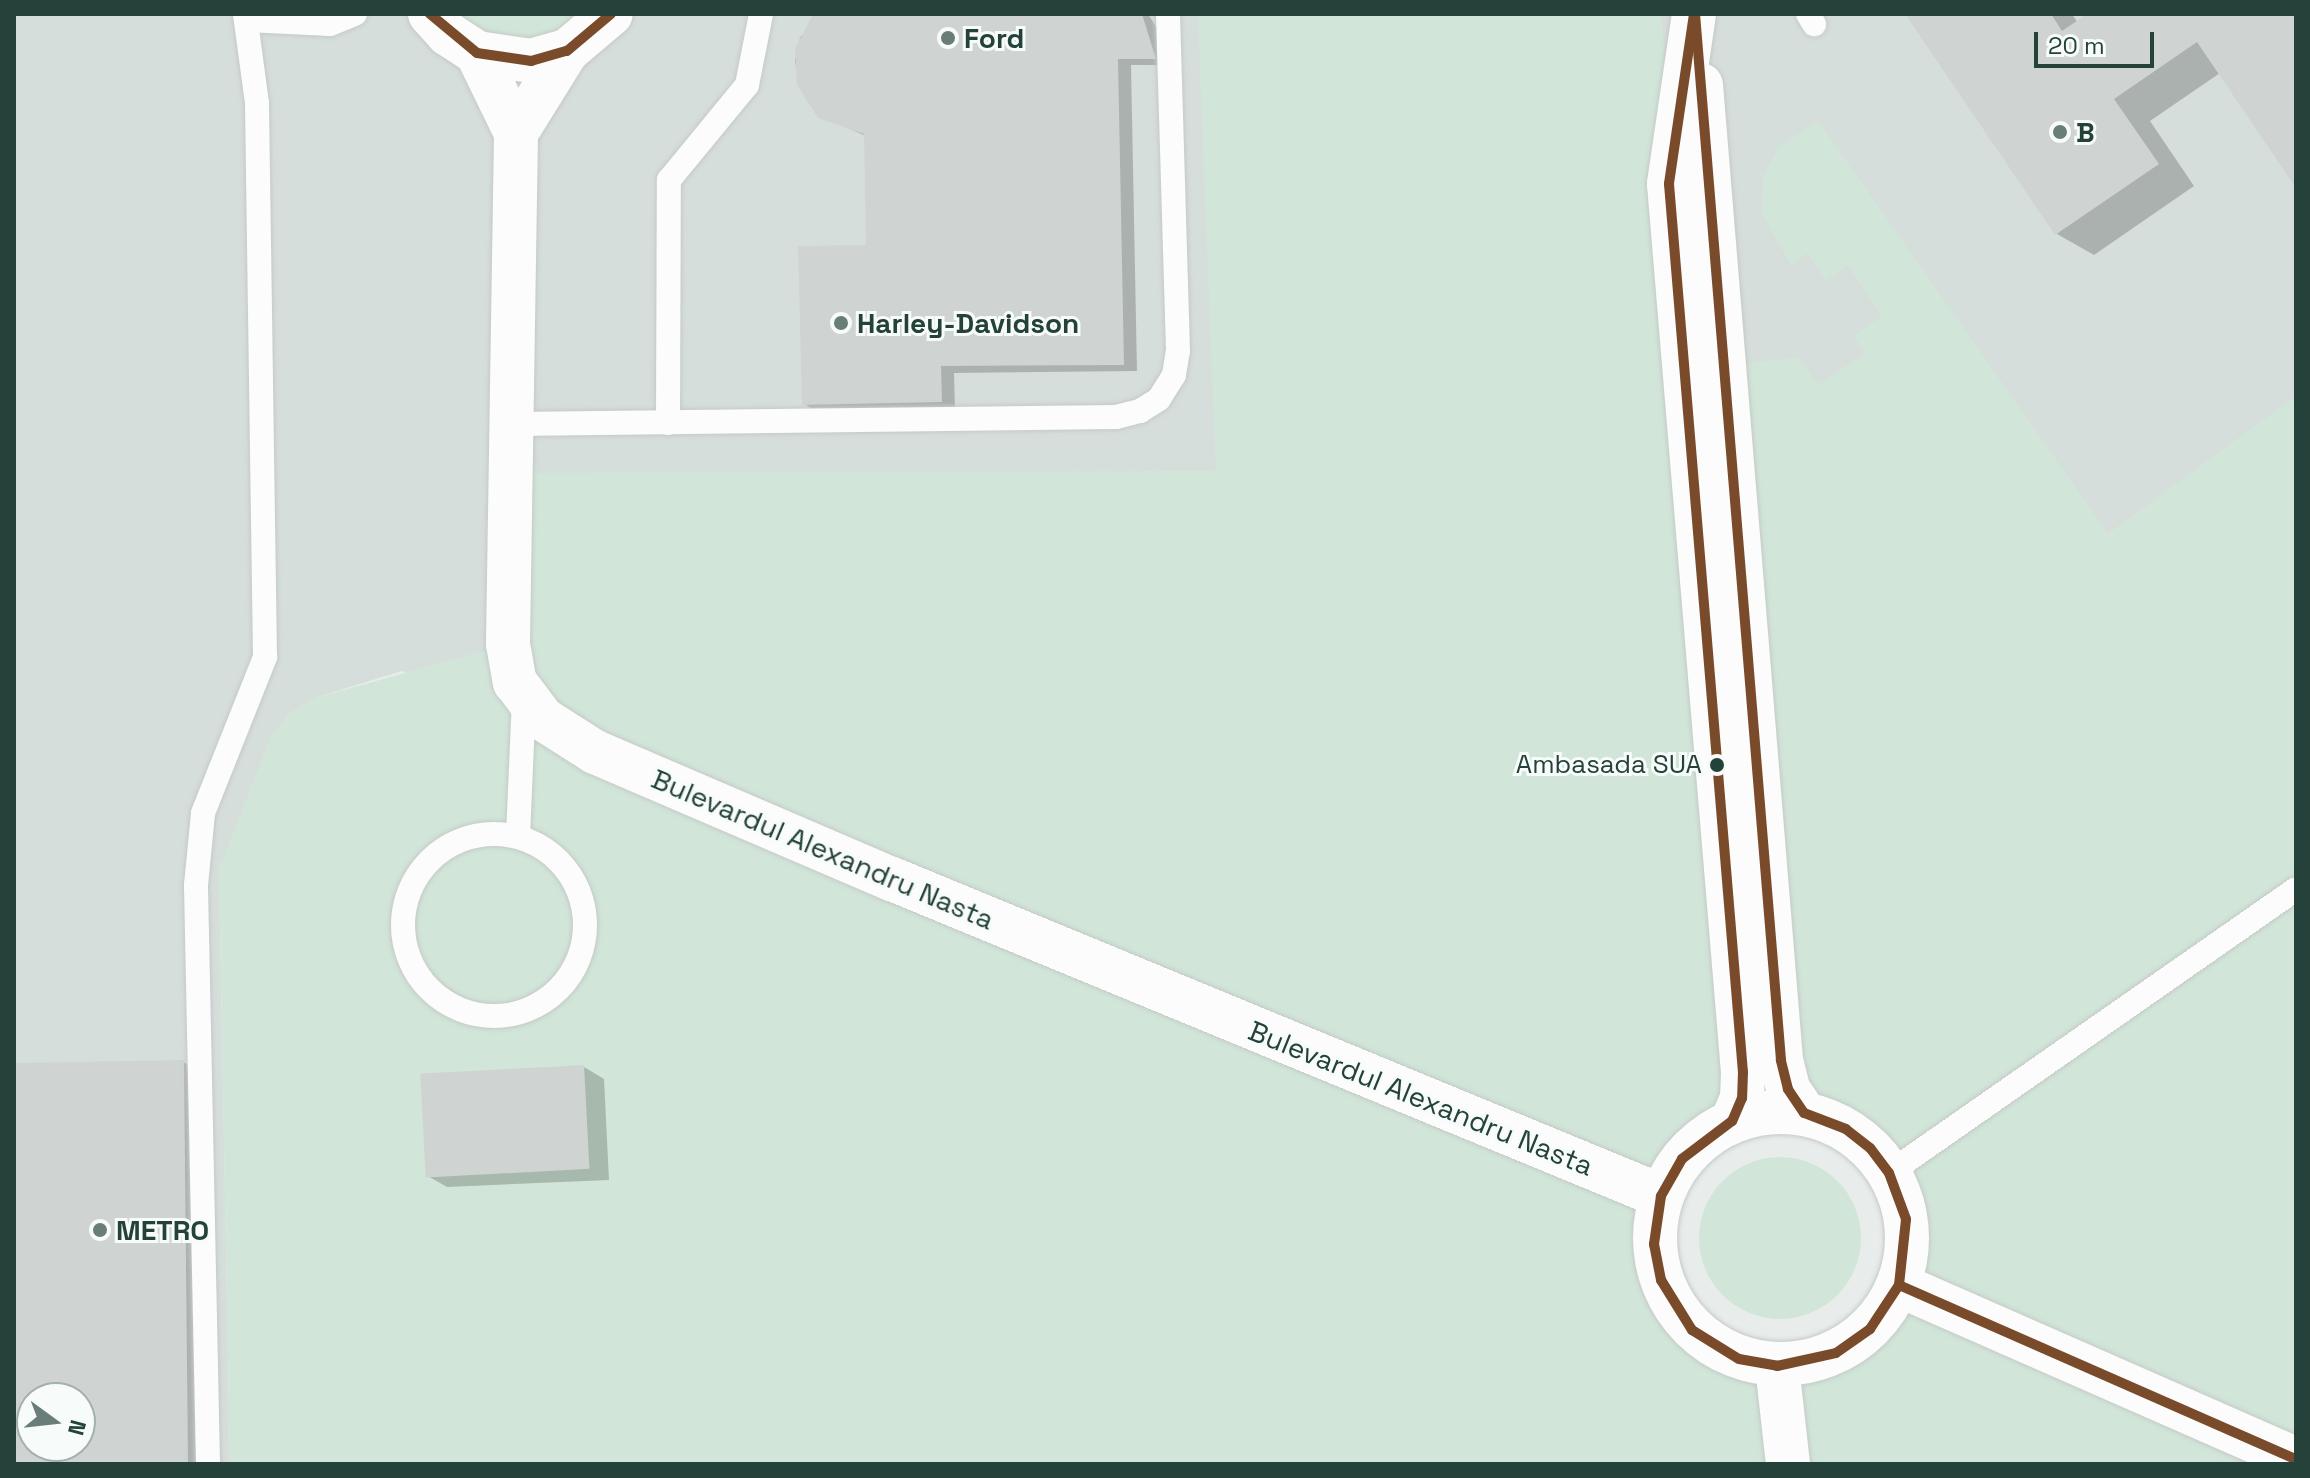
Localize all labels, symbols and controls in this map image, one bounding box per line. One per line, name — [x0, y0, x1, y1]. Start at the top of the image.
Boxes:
scale bar — [2038, 16, 2158, 66]
place label: Ford — [964, 21, 1024, 55]
marker: Ford — [939, 29, 957, 47]
text: 20 m — [2048, 30, 2105, 61]
place label: B — [2076, 115, 2095, 149]
marker: B — [2051, 123, 2069, 141]
place label: Harley-Davidson — [857, 306, 1079, 340]
marker: Harley-Davidson — [832, 314, 850, 332]
place label: Ambasada SUA — [1516, 749, 1702, 781]
marker: Ambasada SUA — [1709, 757, 1725, 773]
street label: Bulevardul Alexandru Nasta — [647, 761, 999, 937]
street label: Bulevardul Alexandru Nasta — [1244, 1013, 1598, 1183]
place label: METRO — [116, 1213, 209, 1247]
marker: METRO — [91, 1221, 109, 1239]
north arrow — [16, 1382, 96, 1462]
text: N — [62, 1417, 93, 1438]

